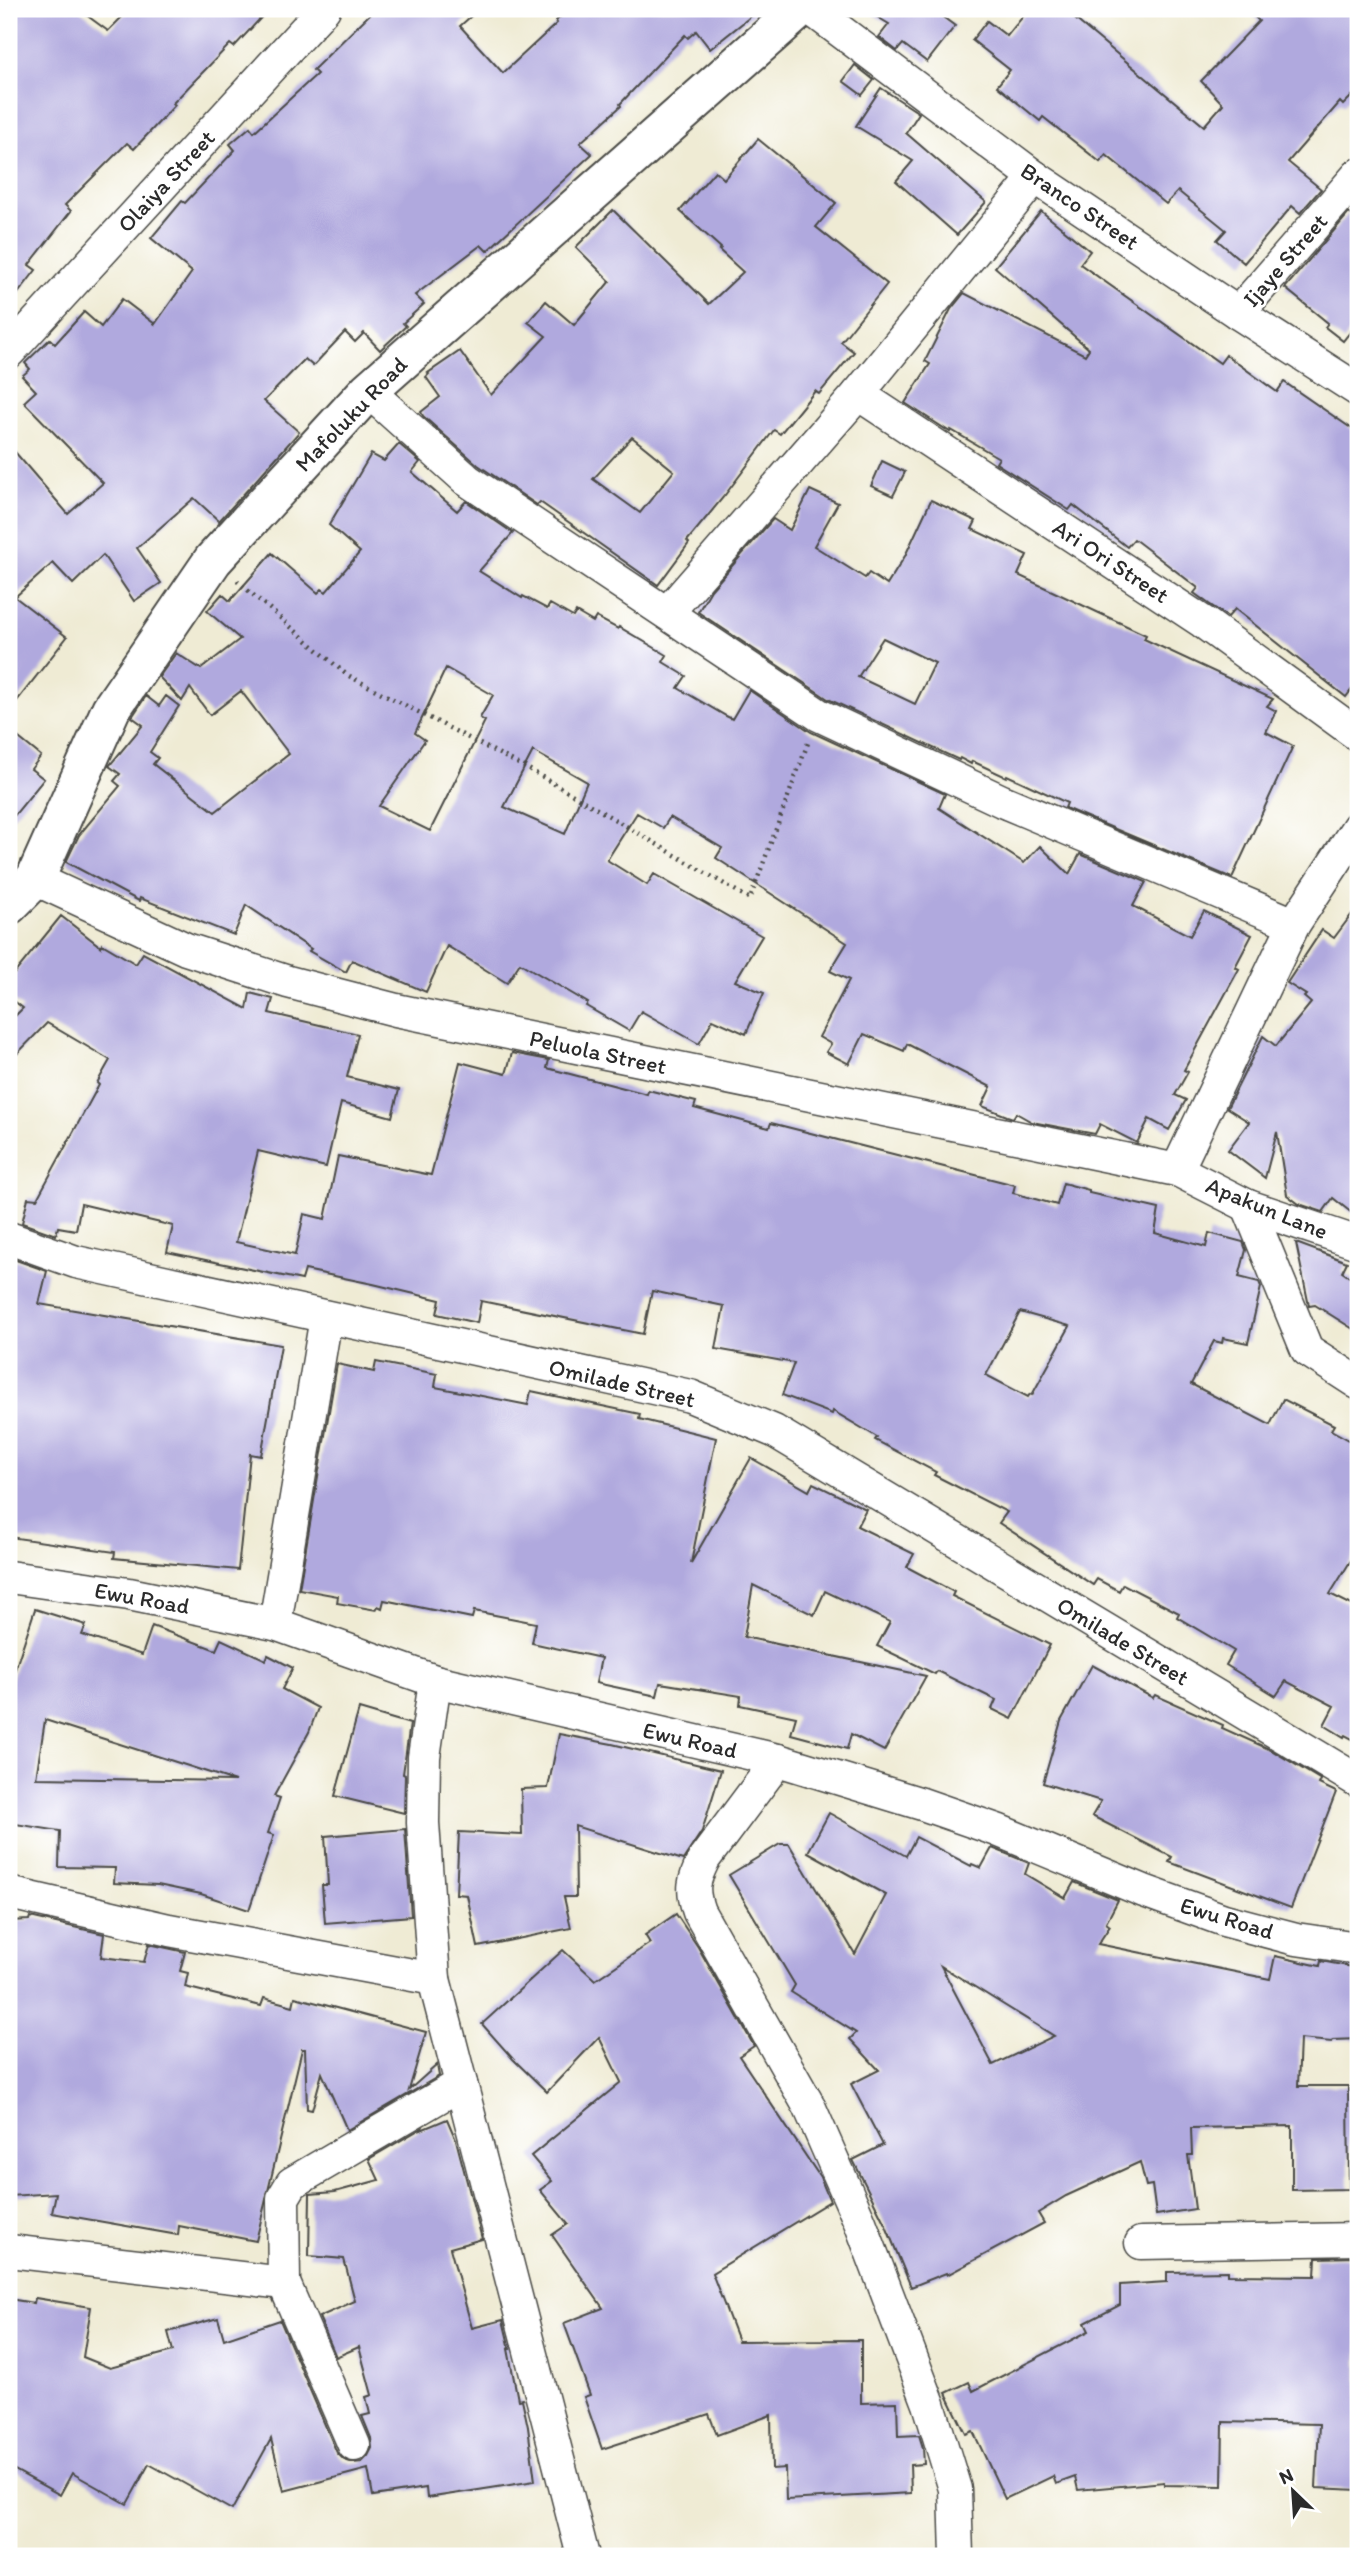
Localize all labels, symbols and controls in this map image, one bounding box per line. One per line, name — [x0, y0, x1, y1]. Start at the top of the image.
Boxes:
street label: Olaiya Street — [111, 124, 221, 238]
street label: Branco Street — [1015, 156, 1145, 256]
street label: Ijaye Street — [1237, 207, 1333, 312]
street label: Mafoluku Road — [289, 350, 413, 478]
street label: Ari Ori Street — [1048, 513, 1175, 609]
street label: Peluola Street — [527, 1024, 669, 1080]
street label: Apakun Lane — [1202, 1171, 1332, 1245]
street label: Omilade Street — [546, 1353, 698, 1414]
street label: Ewu Road — [92, 1576, 192, 1620]
street label: Omilade Street — [1052, 1591, 1194, 1692]
street label: Ewu Road — [640, 1716, 740, 1764]
street label: Ewu Road — [1177, 1891, 1277, 1945]
north arrow — [1258, 2456, 1328, 2526]
text: N — [1275, 2463, 1297, 2489]

